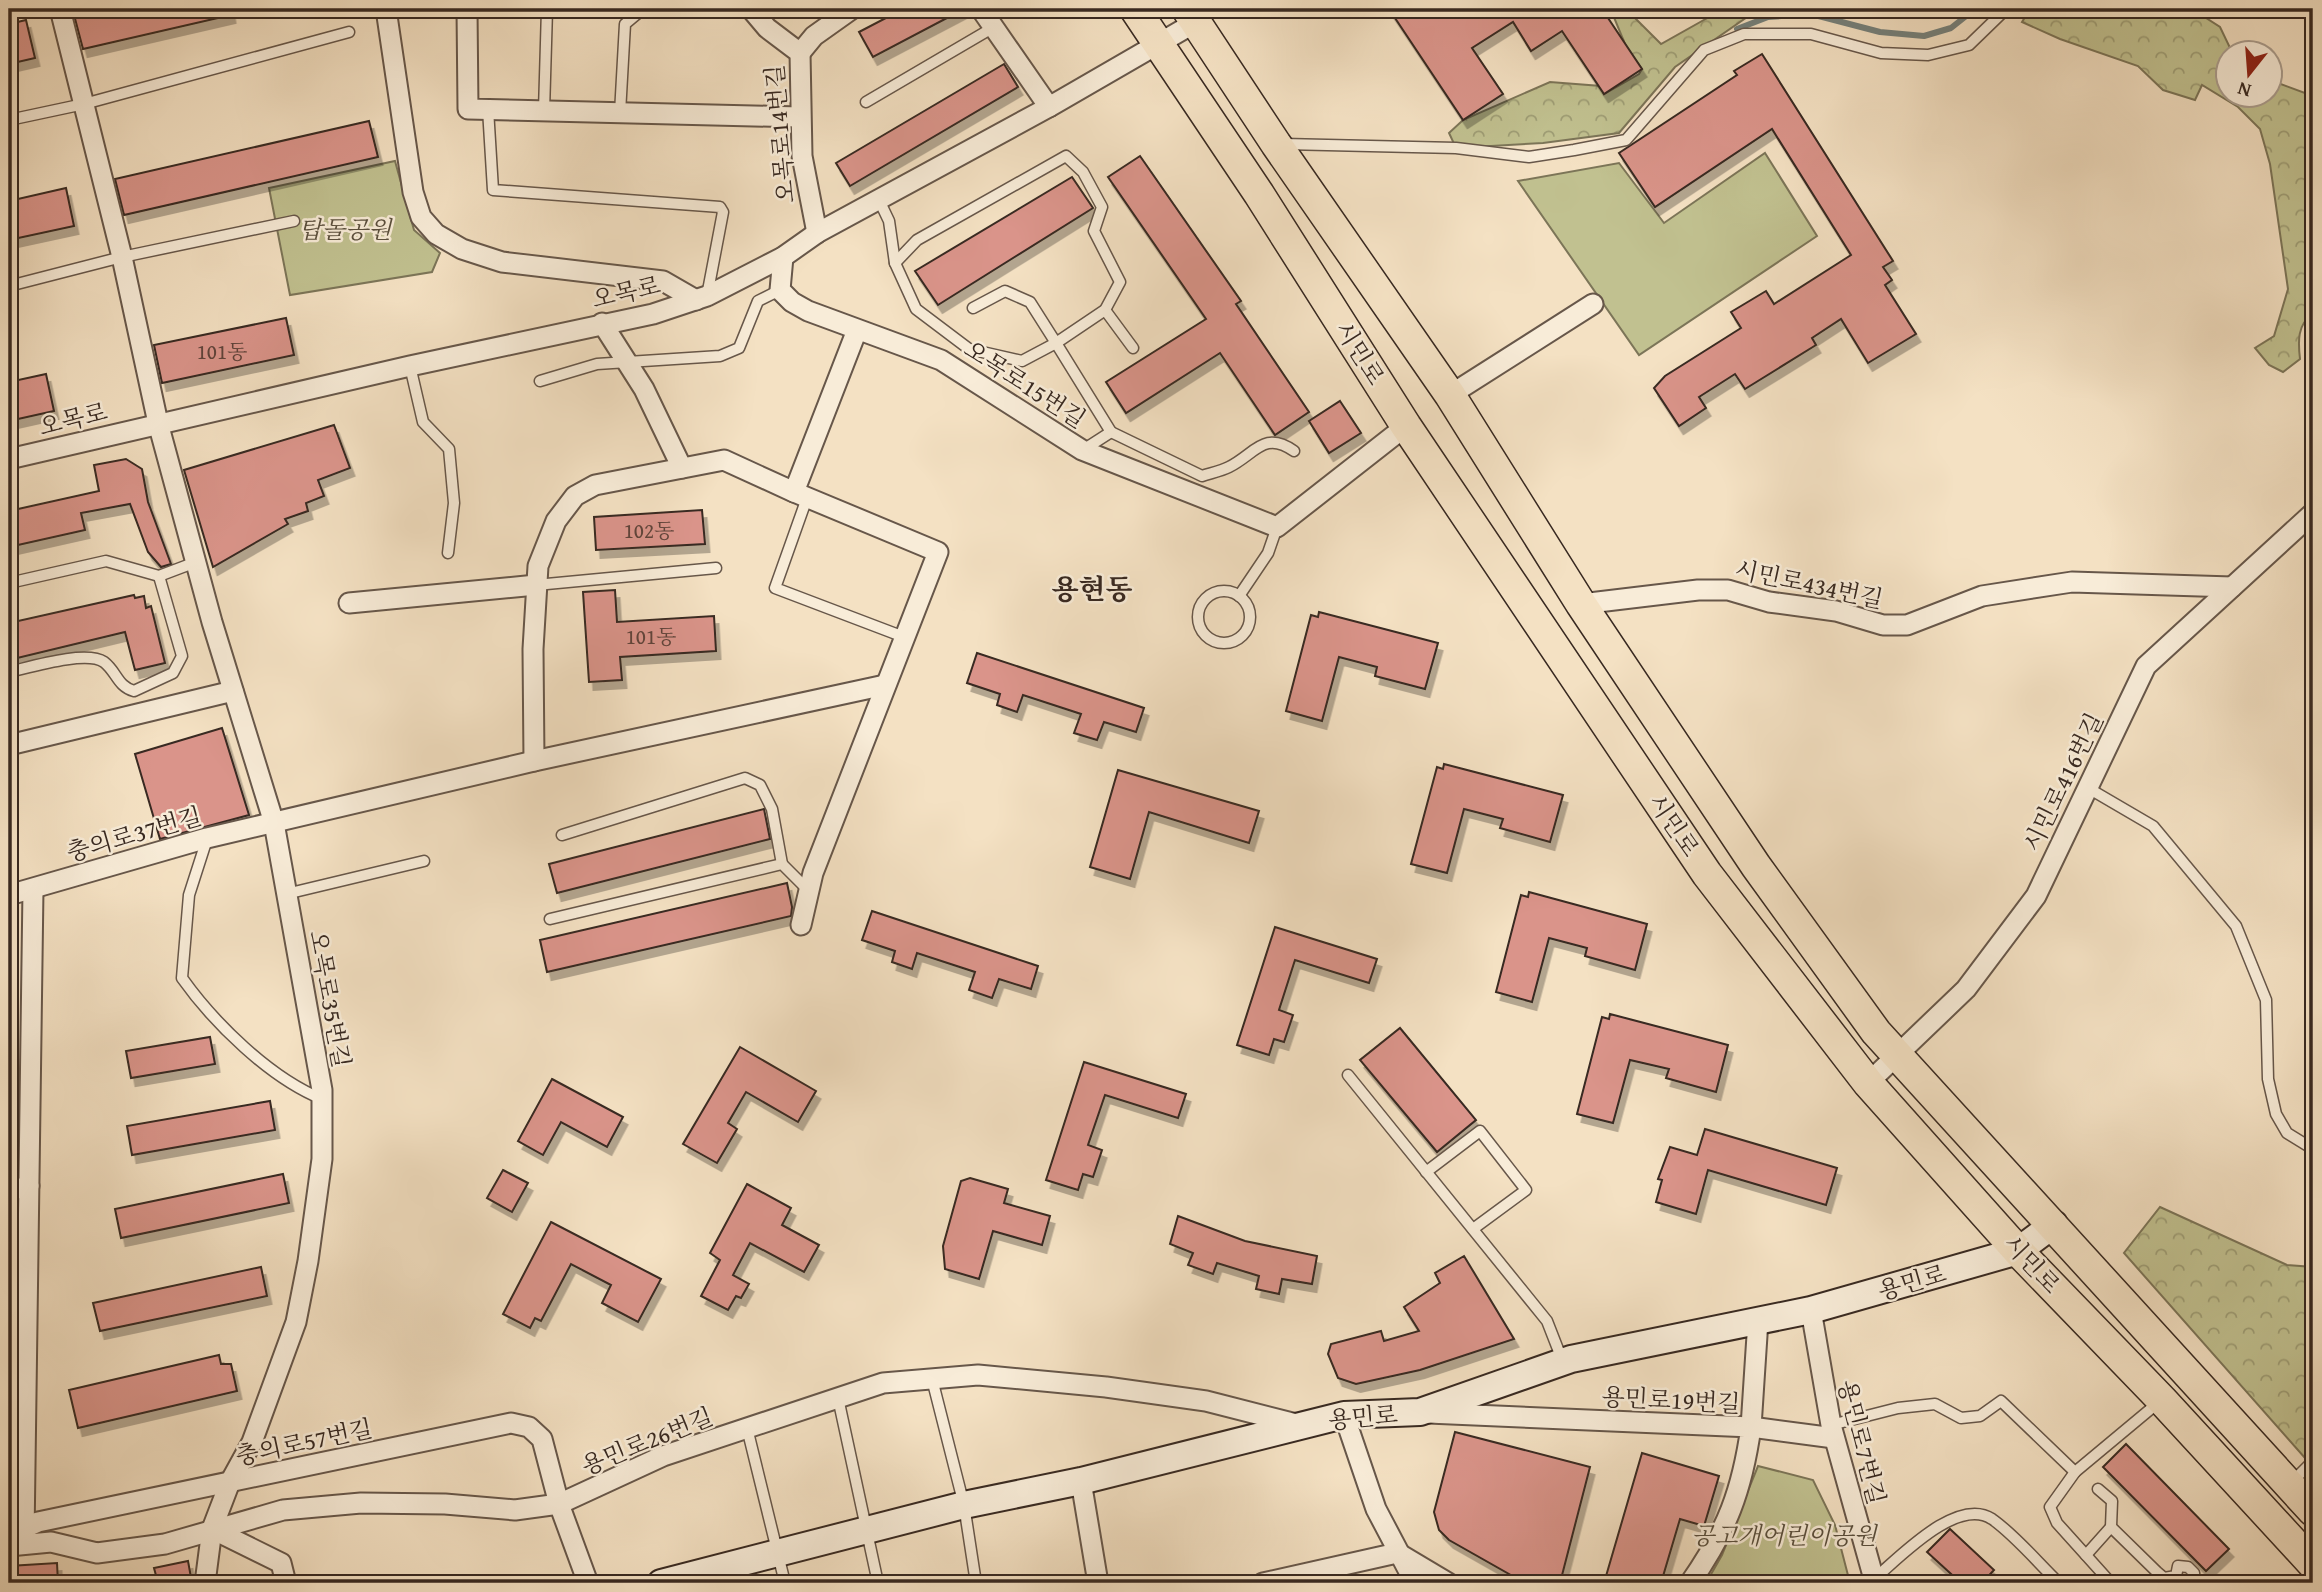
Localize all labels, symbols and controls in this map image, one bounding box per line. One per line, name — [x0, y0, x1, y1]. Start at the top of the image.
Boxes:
north arrow — [2214, 38, 2284, 108]
street label: 오목로14번길 — [757, 63, 803, 205]
text: N — [2234, 75, 2254, 106]
park label: 탑돌공원 — [299, 212, 393, 247]
street label: 오목로 — [588, 267, 664, 317]
street label: 시민로 — [1327, 314, 1393, 392]
street label: 오목로15번길 — [957, 331, 1093, 437]
house number: 101동 — [197, 336, 247, 367]
street label: 오목로 — [35, 394, 111, 444]
house number: 102동 — [624, 515, 674, 546]
street label: 시민로434번길 — [1732, 551, 1886, 617]
district label: 용현동 — [1051, 568, 1133, 609]
house number: 101동 — [626, 621, 676, 652]
street label: 시민로416번길 — [2014, 707, 2112, 857]
street label: 시민로 — [1640, 786, 1708, 864]
street label: 충의로37번길 — [62, 798, 206, 870]
street label: 오목로35번길 — [301, 928, 359, 1070]
street label: 시민로 — [1995, 1227, 2069, 1301]
street label: 용민로 — [1874, 1256, 1950, 1308]
street label: 용민로7번길 — [1830, 1376, 1894, 1508]
street label: 용민로19번길 — [1601, 1379, 1741, 1421]
street label: 용민로 — [1327, 1397, 1399, 1437]
street label: 용민로26번길 — [576, 1399, 718, 1483]
street label: 충의로57번길 — [232, 1410, 376, 1474]
park label: 공고개어린이공원 — [1691, 1518, 1879, 1553]

